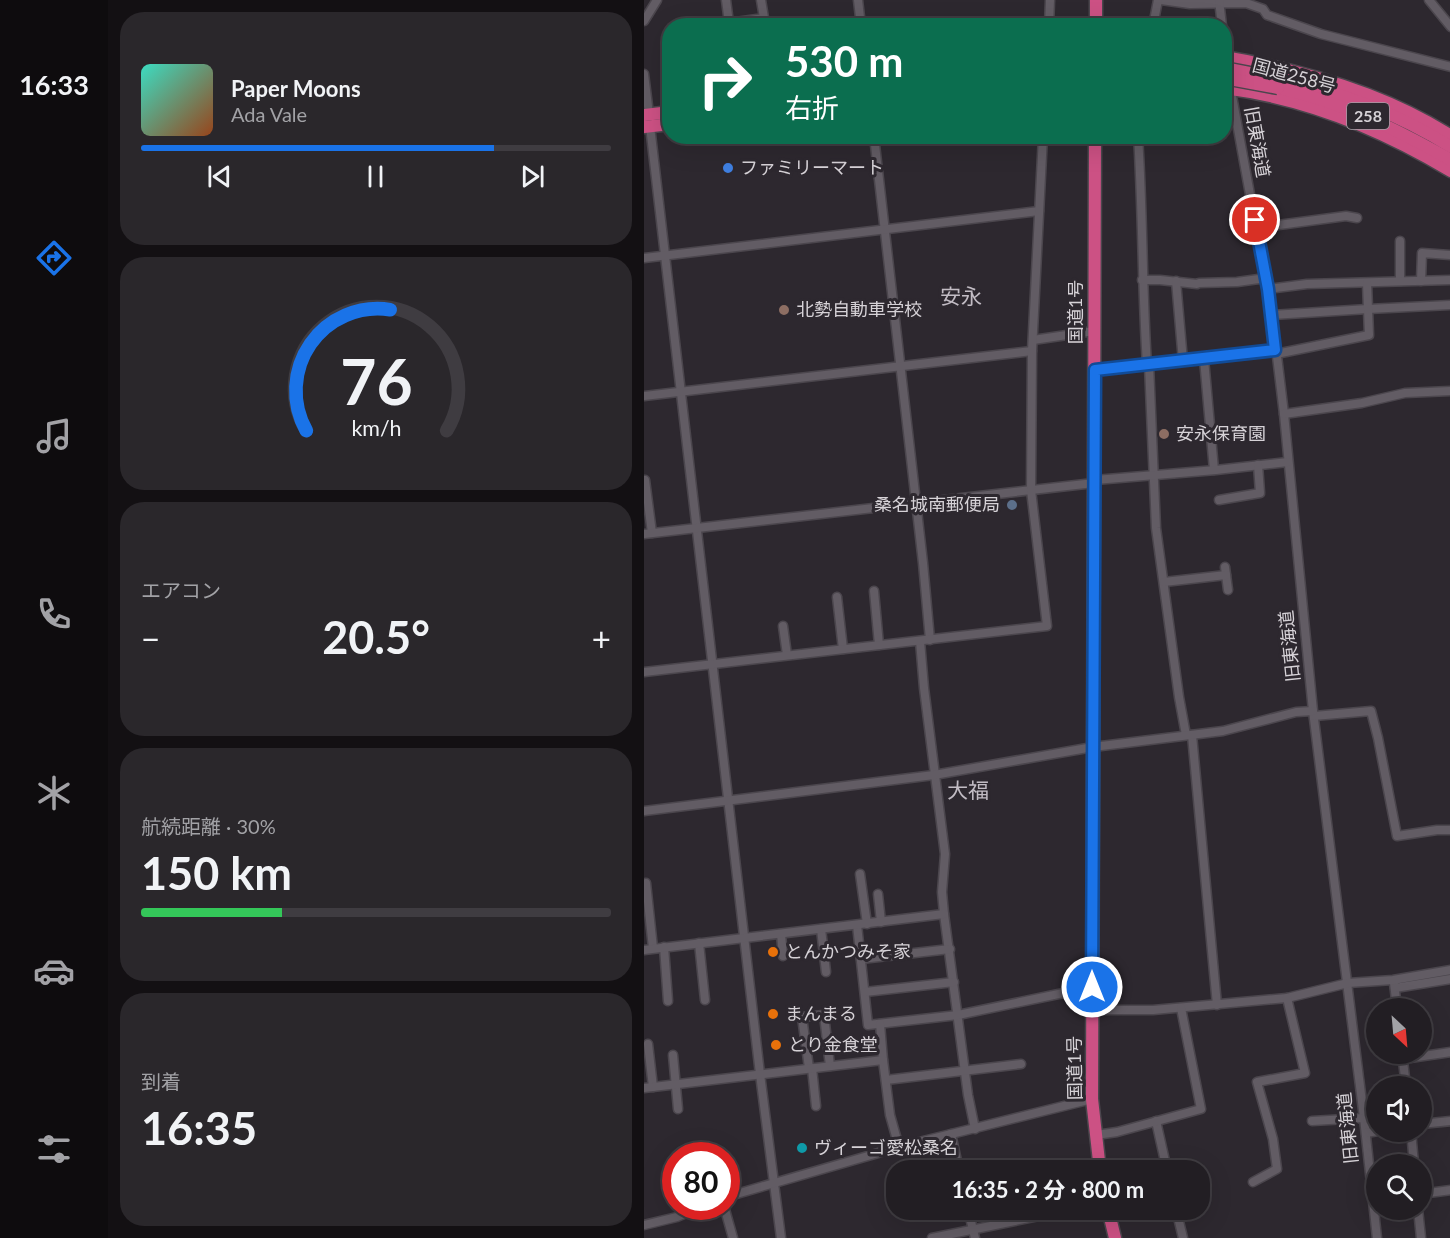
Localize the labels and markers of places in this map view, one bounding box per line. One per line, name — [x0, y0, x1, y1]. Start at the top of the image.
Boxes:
place label: ファミリーマート — [740, 156, 884, 178]
marker: ファミリーマート — [721, 161, 735, 175]
pin — [1229, 194, 1280, 245]
place label: 北勢自動車学校 — [796, 298, 922, 320]
marker: 北勢自動車学校 — [777, 303, 791, 317]
place label: 安永保育園 — [1176, 422, 1266, 444]
marker: 安永保育園 — [1157, 427, 1171, 441]
place label: 桑名城南郵便局 — [874, 493, 1000, 515]
marker: 桑名城南郵便局 — [1005, 498, 1019, 512]
place label: とんかつみそ家 — [785, 940, 911, 962]
marker: とんかつみそ家 — [766, 945, 780, 959]
place label: まんまる — [785, 1002, 857, 1024]
marker: まんまる — [766, 1007, 780, 1021]
place label: とり金食堂 — [788, 1033, 878, 1055]
marker: とり金食堂 — [769, 1038, 783, 1052]
place label: ヴィーゴ愛松桑名 — [814, 1136, 958, 1158]
marker: ヴィーゴ愛松桑名 — [795, 1141, 809, 1155]

